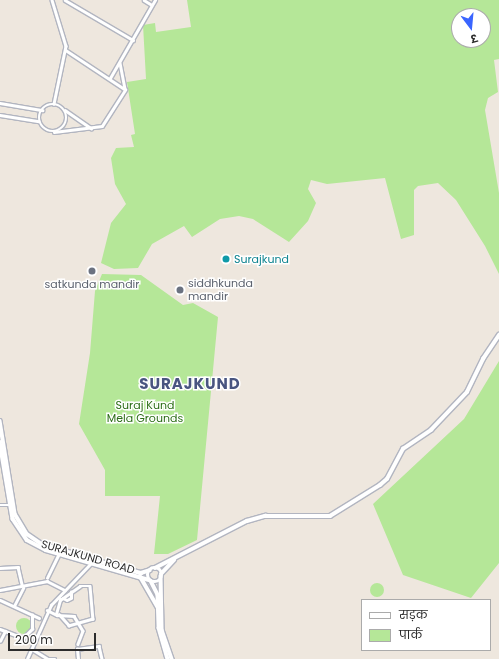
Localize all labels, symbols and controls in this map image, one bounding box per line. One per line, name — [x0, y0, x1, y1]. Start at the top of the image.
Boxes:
north arrow — [451, 8, 491, 48]
text: उ — [469, 30, 479, 47]
place label: Surajkund — [234, 252, 289, 266]
marker: Surajkund — [221, 254, 231, 264]
marker: satkunda mandir — [87, 266, 97, 276]
place label: satkunda mandir — [45, 277, 139, 291]
place label: siddhkunda mandir — [188, 277, 253, 303]
marker: siddhkunda mandir — [175, 285, 185, 295]
district label: SURAJKUND — [139, 375, 241, 393]
park label: Suraj Kund Mela Grounds — [107, 399, 183, 425]
street label: SURAJKUND ROAD — [40, 537, 136, 577]
legend — [361, 599, 491, 651]
text: सड़क — [399, 606, 428, 623]
scale bar — [10, 625, 98, 651]
text: पार्क — [399, 626, 422, 643]
text: 200 m — [15, 631, 53, 648]

